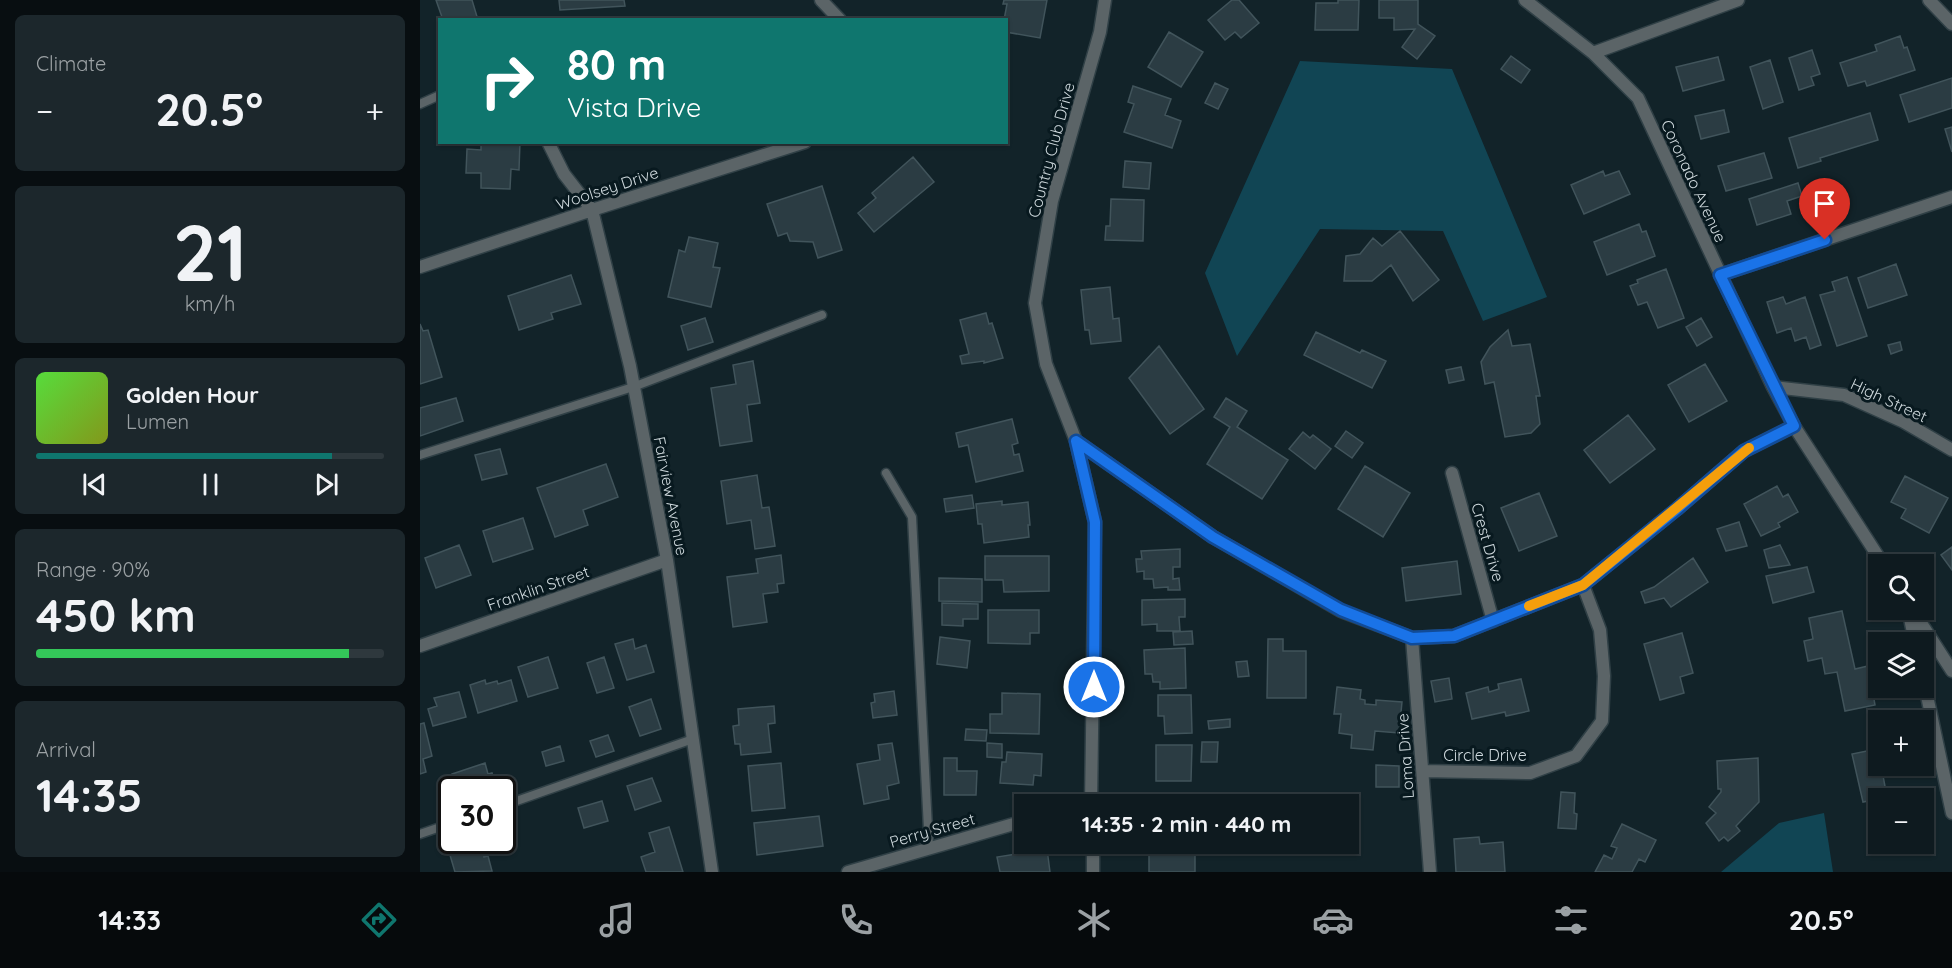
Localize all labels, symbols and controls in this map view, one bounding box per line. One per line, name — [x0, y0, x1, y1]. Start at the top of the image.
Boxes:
text: 80 m — [567, 38, 666, 91]
icon: right — [468, 42, 546, 120]
text: Climate — [36, 51, 106, 76]
street label: Country Club Drive — [1023, 80, 1079, 220]
text: 20.5° — [155, 81, 263, 137]
text: − — [36, 90, 53, 131]
text: + — [365, 90, 384, 131]
text: Vista Drive — [567, 90, 701, 124]
street label: Coronado Avenue — [1657, 117, 1731, 245]
street label: Woolsey Drive — [553, 162, 661, 214]
pin — [1799, 178, 1850, 240]
icon: arrive — [1808, 187, 1841, 220]
text: 21 — [173, 203, 247, 301]
text: km/h — [185, 291, 235, 316]
street label: High Street — [1848, 374, 1930, 426]
text: Golden Hour — [126, 381, 259, 409]
text: Lumen — [126, 409, 189, 434]
street label: Fairview Avenue — [650, 435, 692, 557]
icon: previous — [78, 468, 111, 501]
icon: pause — [194, 468, 227, 501]
icon: next — [310, 468, 343, 501]
street label: Crest Drive — [1467, 500, 1509, 584]
map controls — [1868, 554, 1934, 854]
button: search — [1868, 554, 1934, 620]
text: Range · 90% — [36, 557, 150, 582]
street label: Franklin Street — [484, 561, 592, 615]
text: 450 km — [36, 587, 196, 643]
button: layers — [1868, 632, 1934, 698]
position arrow — [1062, 655, 1126, 719]
button: + — [1868, 710, 1934, 776]
street label: Loma Drive — [1392, 713, 1418, 799]
text: Arrival — [36, 737, 96, 762]
street label: Circle Drive — [1443, 745, 1527, 765]
text: 14:35 — [36, 767, 142, 823]
speed limit sign: 30 — [438, 776, 516, 854]
button: − — [1868, 788, 1934, 854]
street label: Perry Street — [887, 808, 977, 852]
text: 14:35 · 2 min · 440 m — [1082, 810, 1291, 838]
icon: directions — [358, 899, 400, 941]
icon: music — [596, 899, 638, 941]
icon: phone — [835, 899, 877, 941]
icon: climate — [1073, 899, 1115, 941]
icon: car — [1312, 899, 1354, 941]
icon: filters — [1550, 899, 1592, 941]
text: 14:33 — [98, 903, 161, 937]
text: 20.5° — [1789, 903, 1854, 937]

